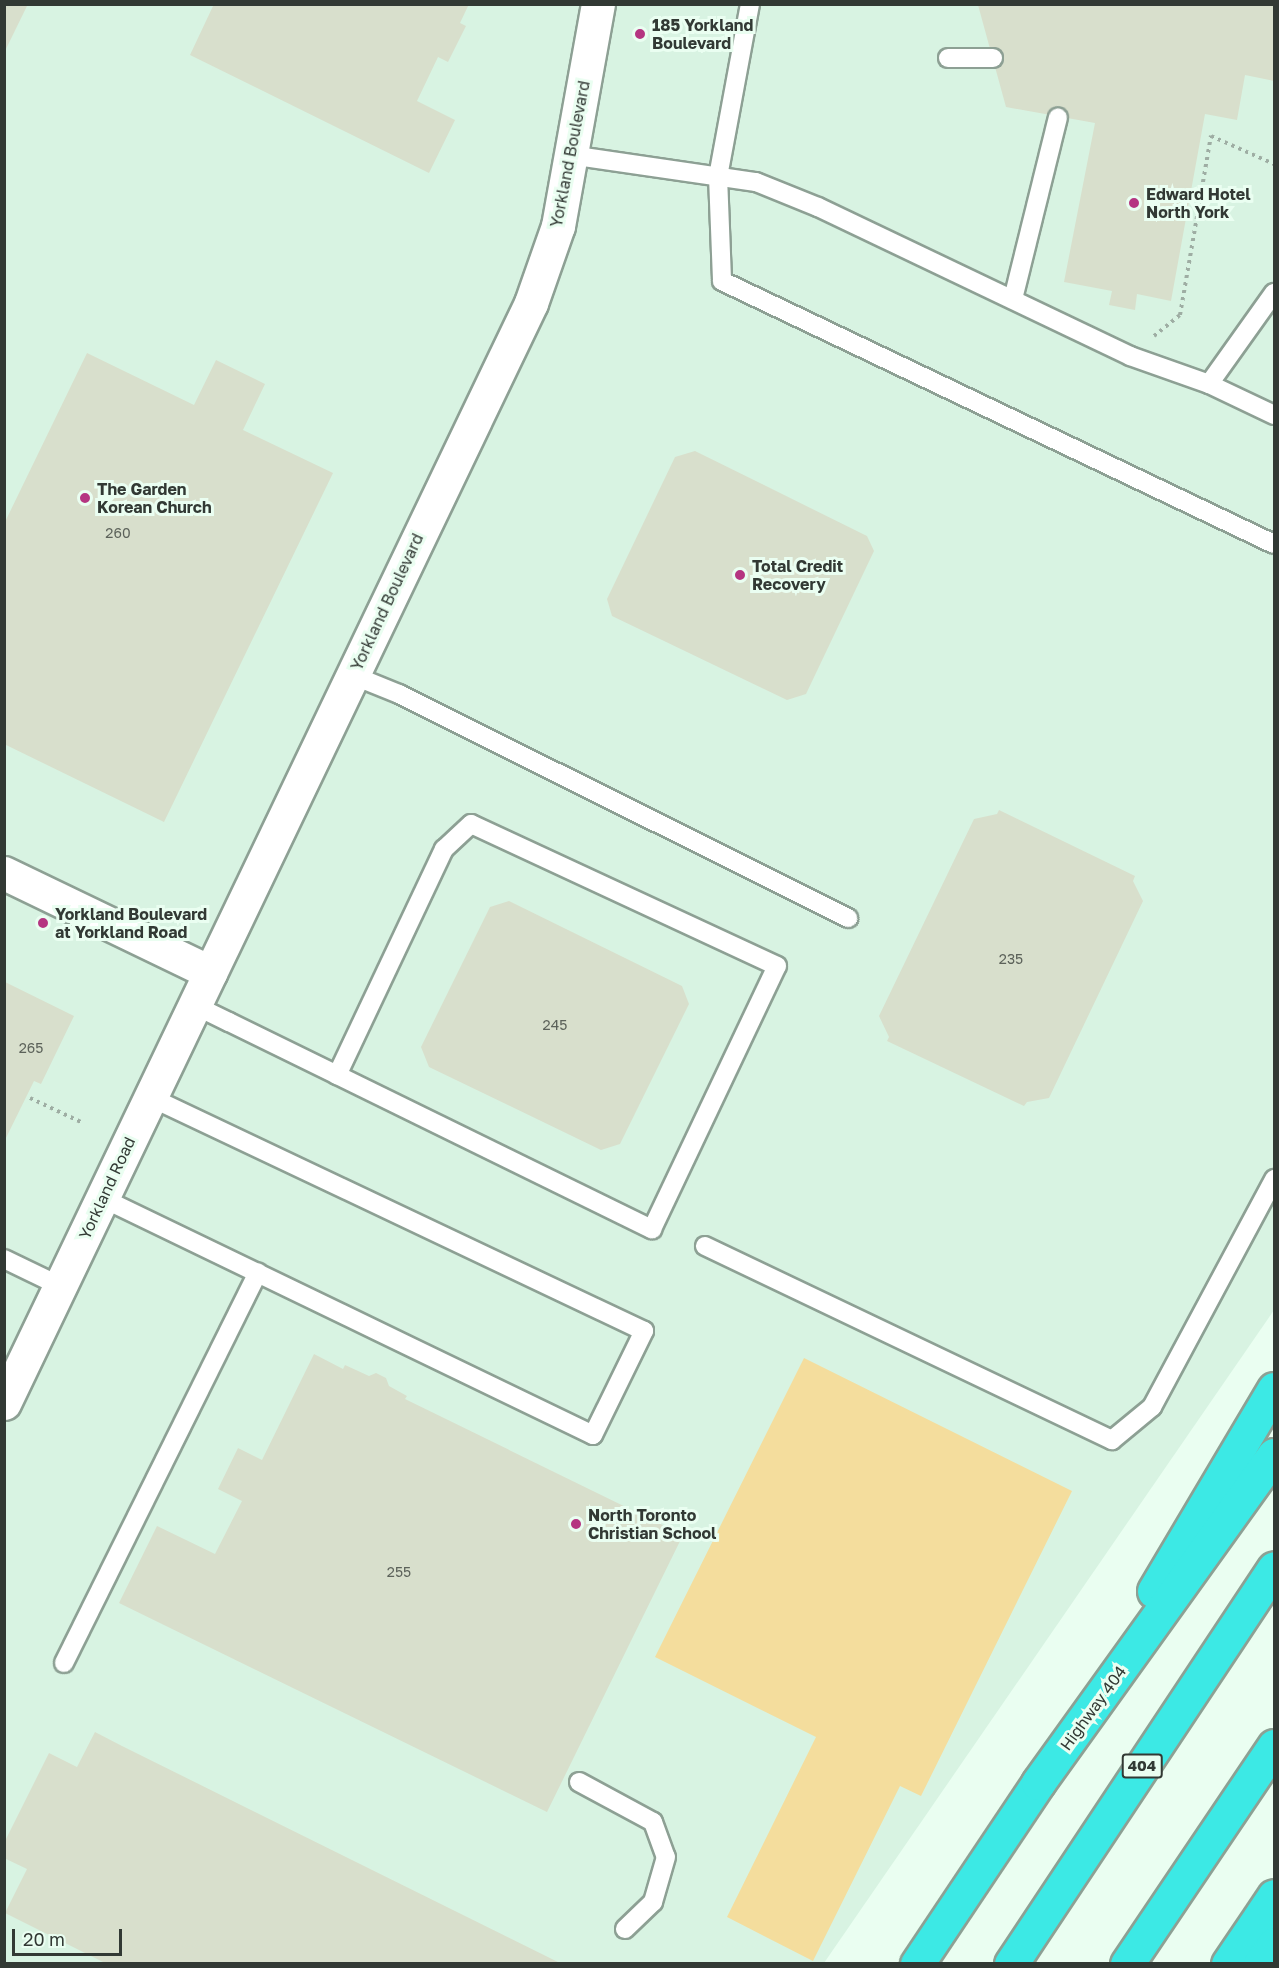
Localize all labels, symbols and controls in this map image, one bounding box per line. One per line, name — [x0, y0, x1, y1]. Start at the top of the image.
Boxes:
place label: 185 Yorkland Boulevard — [652, 15, 753, 53]
marker: 185 Yorkland Boulevard — [633, 27, 647, 41]
street label: Yorkland Boulevard — [546, 79, 594, 229]
place label: Edward Hotel North York — [1146, 184, 1251, 222]
marker: Edward Hotel North York — [1127, 196, 1141, 210]
place label: The Garden Korean Church — [97, 479, 212, 517]
marker: The Garden Korean Church — [78, 491, 92, 505]
house number: 260 — [105, 525, 131, 541]
street label: Yorkland Boulevard — [347, 530, 427, 674]
place label: Total Credit Recovery — [752, 556, 843, 594]
marker: Total Credit Recovery — [733, 568, 747, 582]
place label: Yorkland Boulevard at Yorkland Road — [55, 904, 207, 942]
marker: Yorkland Boulevard at Yorkland Road — [36, 916, 50, 930]
house number: 235 — [999, 951, 1023, 967]
house number: 245 — [543, 1017, 567, 1033]
house number: 265 — [19, 1040, 43, 1056]
street label: Yorkland Road — [75, 1134, 139, 1242]
place label: North Toronto Christian School — [588, 1505, 716, 1543]
marker: North Toronto Christian School — [569, 1517, 583, 1531]
house number: 255 — [387, 1564, 411, 1580]
street label: Highway 404 — [1056, 1662, 1130, 1754]
road number: 404 — [1121, 1754, 1163, 1778]
scale bar — [15, 1917, 124, 1955]
text: 20 m — [23, 1928, 65, 1950]

